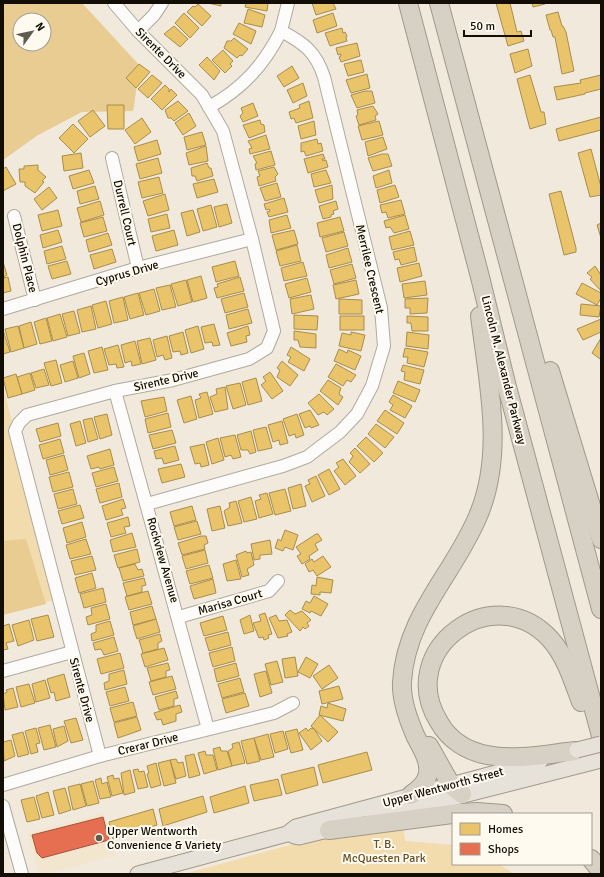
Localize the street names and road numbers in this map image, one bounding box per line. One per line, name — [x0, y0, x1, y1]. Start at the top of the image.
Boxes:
street label: Sirente Drive — [132, 25, 189, 82]
street label: Durrell Court — [110, 179, 139, 248]
street label: Dolphin Place — [9, 222, 40, 294]
street label: Merrilee Crescent — [352, 223, 387, 315]
street label: Cyprus Drive — [94, 257, 160, 290]
street label: Lincoln M. Alexander Parkway — [478, 294, 529, 447]
street label: Sirente Drive — [132, 366, 200, 395]
street label: Rockview Avenue — [143, 516, 182, 605]
street label: Marisa Court — [196, 586, 264, 619]
street label: Sirente Drive — [66, 656, 97, 724]
street label: Crerar Drive — [116, 730, 180, 759]
street label: Upper Wentworth Street — [381, 764, 505, 811]

